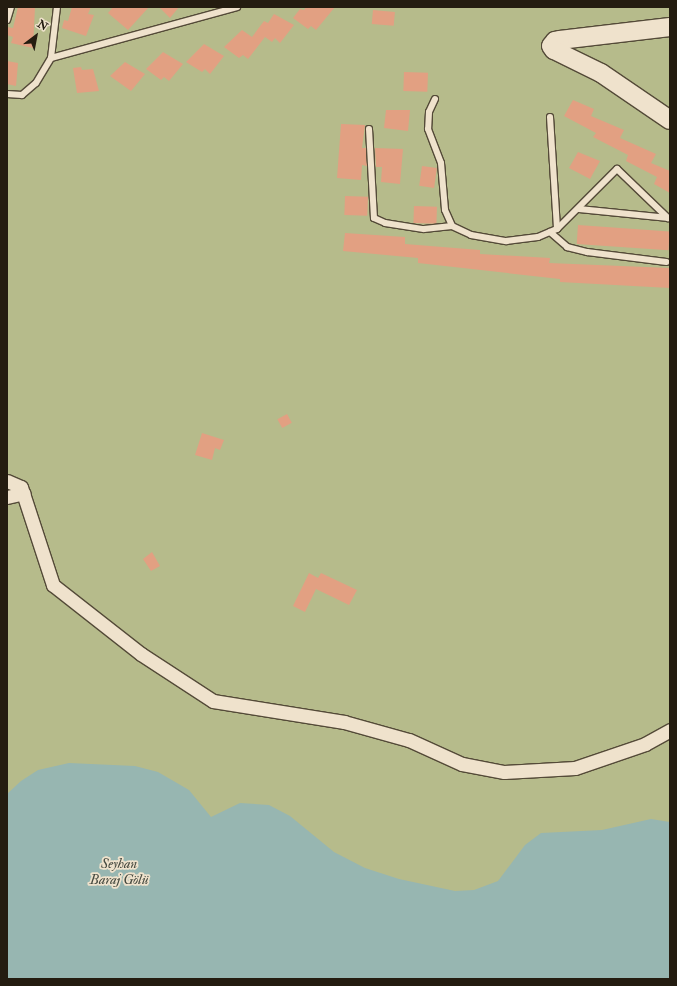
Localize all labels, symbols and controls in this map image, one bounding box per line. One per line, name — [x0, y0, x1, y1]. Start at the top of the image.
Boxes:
north arrow — [16, 16, 56, 56]
text: N — [35, 17, 50, 34]
water label: Seyhan Baraj Gölü — [90, 856, 148, 888]

